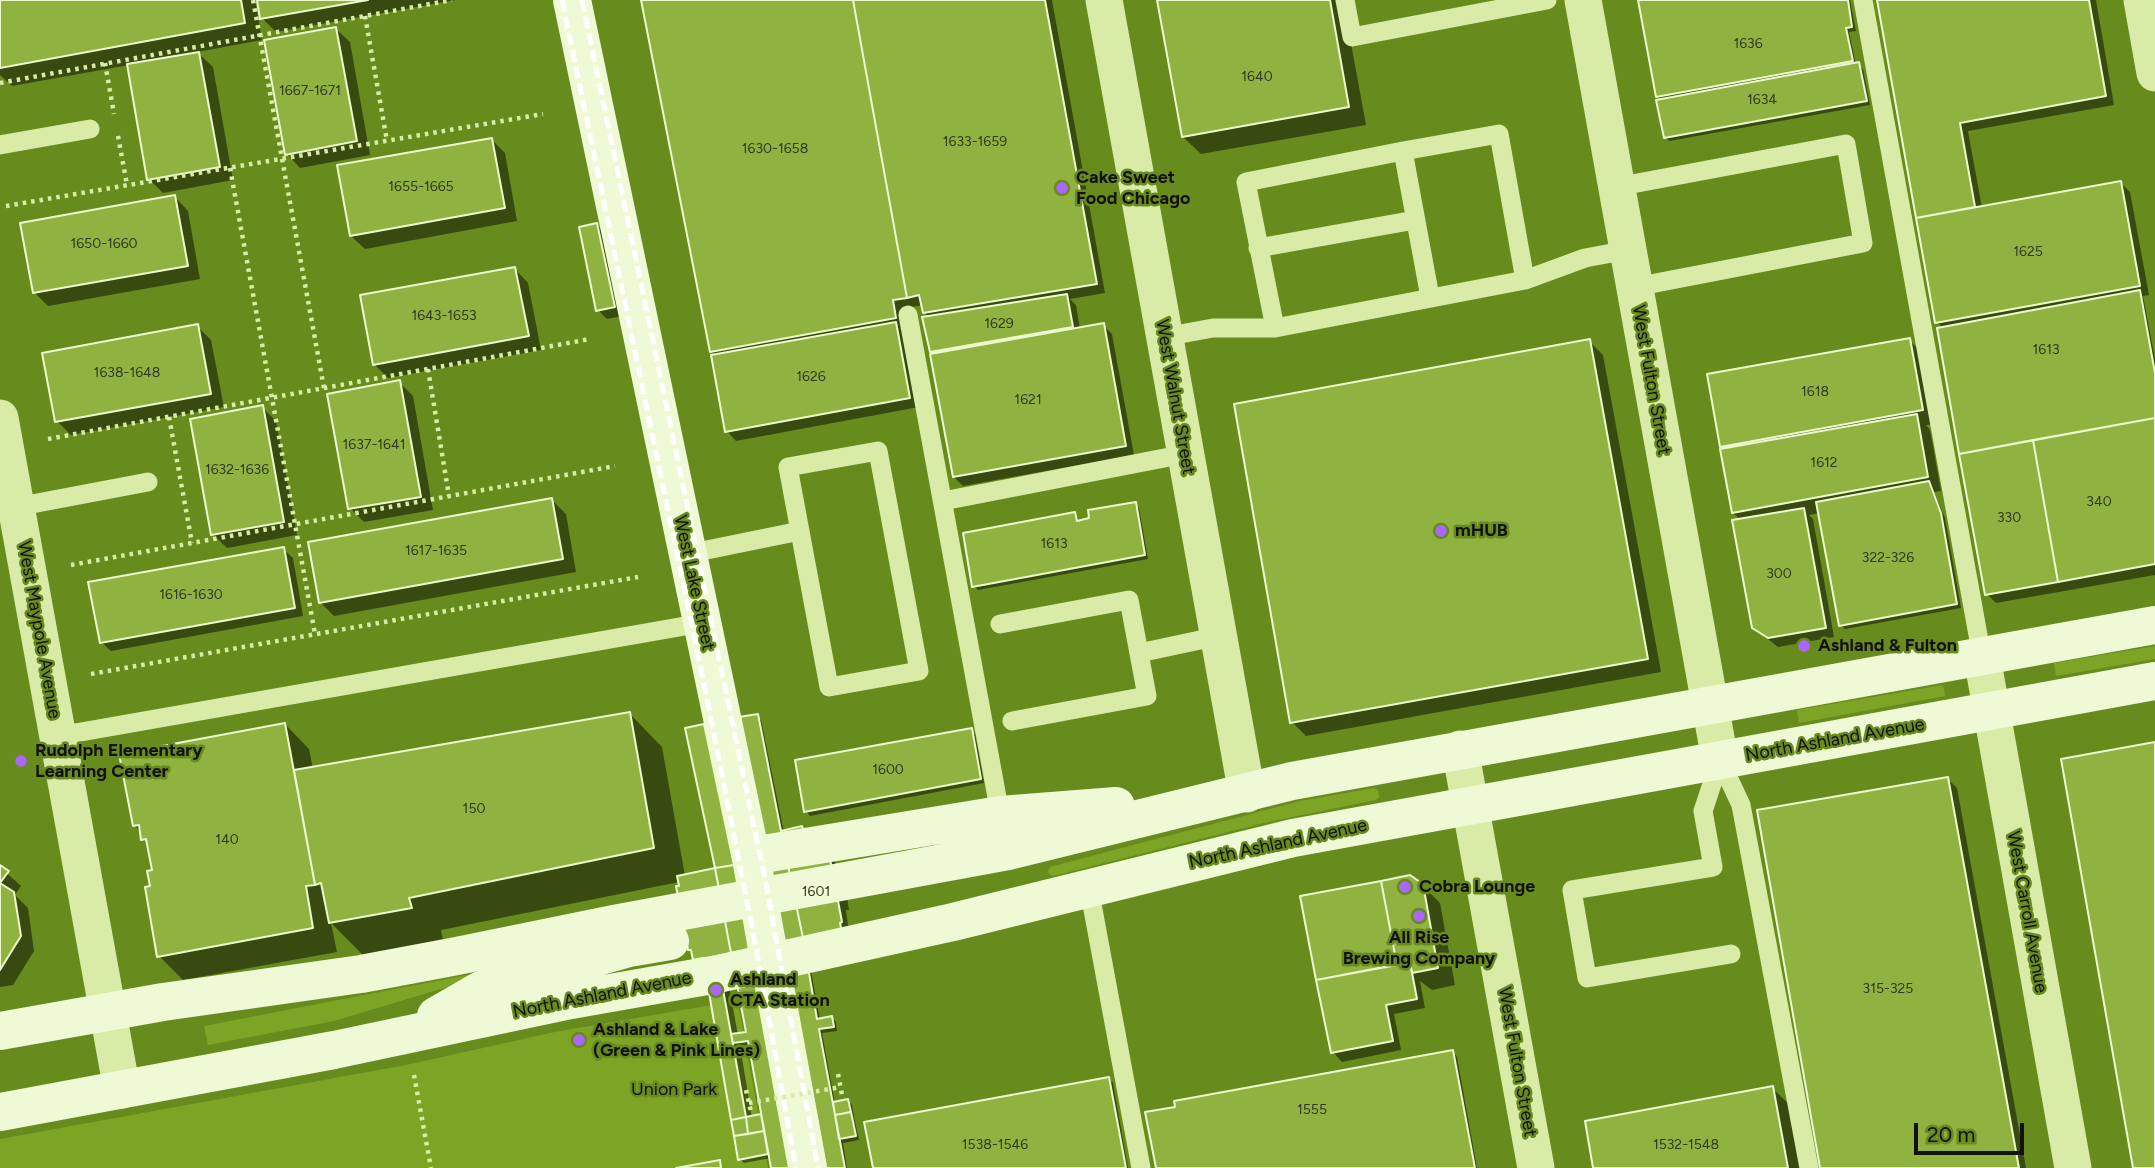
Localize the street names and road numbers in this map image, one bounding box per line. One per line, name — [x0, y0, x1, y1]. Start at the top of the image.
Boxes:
street label: West Fulton Street — [1627, 303, 1675, 457]
street label: West Walnut Street — [1151, 318, 1199, 476]
street label: West Lake Street — [669, 513, 719, 653]
street label: West Maypole Avenue — [13, 540, 65, 720]
street label: North Ashland Avenue — [1744, 714, 1926, 766]
street label: North Ashland Avenue — [1187, 815, 1369, 873]
street label: West Carroll Avenue — [2002, 829, 2052, 995]
street label: North Ashland Avenue — [511, 967, 693, 1023]
street label: West Fulton Street — [1493, 985, 1541, 1139]

